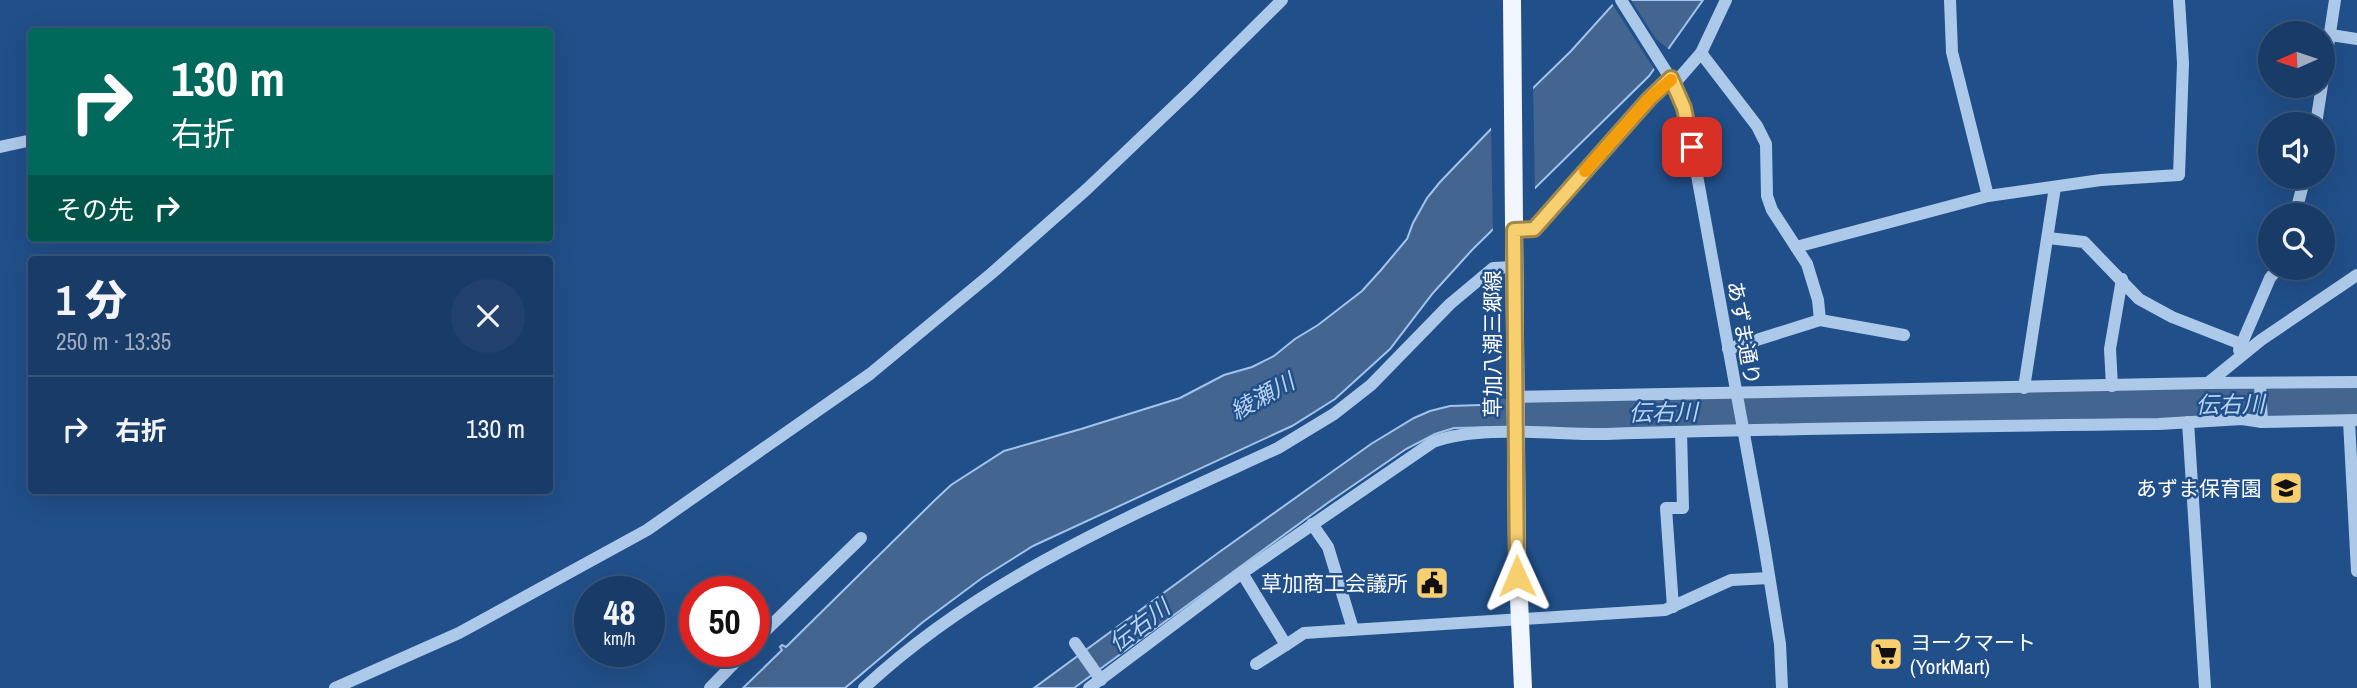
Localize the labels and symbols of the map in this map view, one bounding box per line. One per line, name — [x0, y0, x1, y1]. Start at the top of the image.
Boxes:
north arrow — [2258, 21, 2334, 98]
pin — [1662, 117, 1722, 177]
street label: 草加八潮三郷線 — [1478, 271, 1507, 418]
street label: あずま通り — [1721, 279, 1767, 387]
water label: 綾瀬川 — [1224, 364, 1302, 426]
water label: 伝右川 — [2195, 388, 2268, 420]
water label: 伝右川 — [1628, 396, 1701, 428]
school or university icon: あずま保育園 — [2267, 469, 2305, 507]
place label: あずま保育園 — [2136, 474, 2262, 503]
position arrow — [1480, 539, 1554, 613]
public building icon: 草加商工会議所 — [1413, 564, 1451, 602]
place label: 草加商工会議所 — [1261, 569, 1408, 598]
speed limit sign: 50 — [679, 576, 770, 667]
water label: 伝右川 — [1102, 590, 1178, 658]
place label: ヨークマート (YorkMart) — [1910, 628, 2036, 681]
supermarket icon: ヨークマート (YorkMart) — [1867, 635, 1905, 673]

